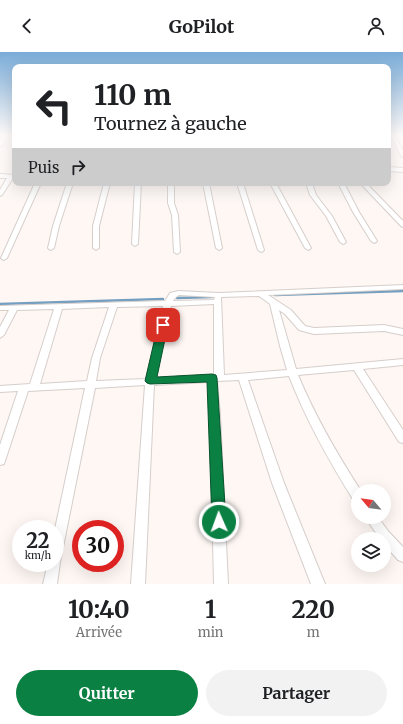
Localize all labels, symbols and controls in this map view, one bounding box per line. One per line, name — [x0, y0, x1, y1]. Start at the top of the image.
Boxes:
icon: back — [16, 15, 38, 37]
text: GoPilot — [169, 15, 234, 38]
icon: person — [365, 15, 387, 37]
text: 110 m — [94, 77, 171, 113]
icon: left — [28, 80, 80, 132]
text: Tournez à gauche — [94, 112, 247, 135]
icon: right — [67, 156, 89, 178]
text: Puis — [28, 158, 59, 177]
pin — [146, 308, 180, 342]
icon: arrive — [152, 314, 174, 336]
north arrow — [351, 484, 391, 524]
map controls — [351, 484, 391, 572]
position arrow — [198, 501, 240, 543]
speed limit sign: 30 — [72, 520, 124, 572]
text: 22 — [26, 528, 50, 553]
button: layers — [351, 532, 391, 572]
text: km/h — [25, 549, 51, 562]
text: 10:40 — [68, 594, 130, 625]
text: 1 — [205, 594, 216, 625]
text: 220 — [291, 594, 335, 625]
text: Arrivée — [76, 624, 122, 641]
text: min — [198, 624, 223, 641]
text: m — [307, 624, 320, 641]
button: Quitter — [16, 670, 198, 716]
button: Partager — [206, 670, 387, 716]

